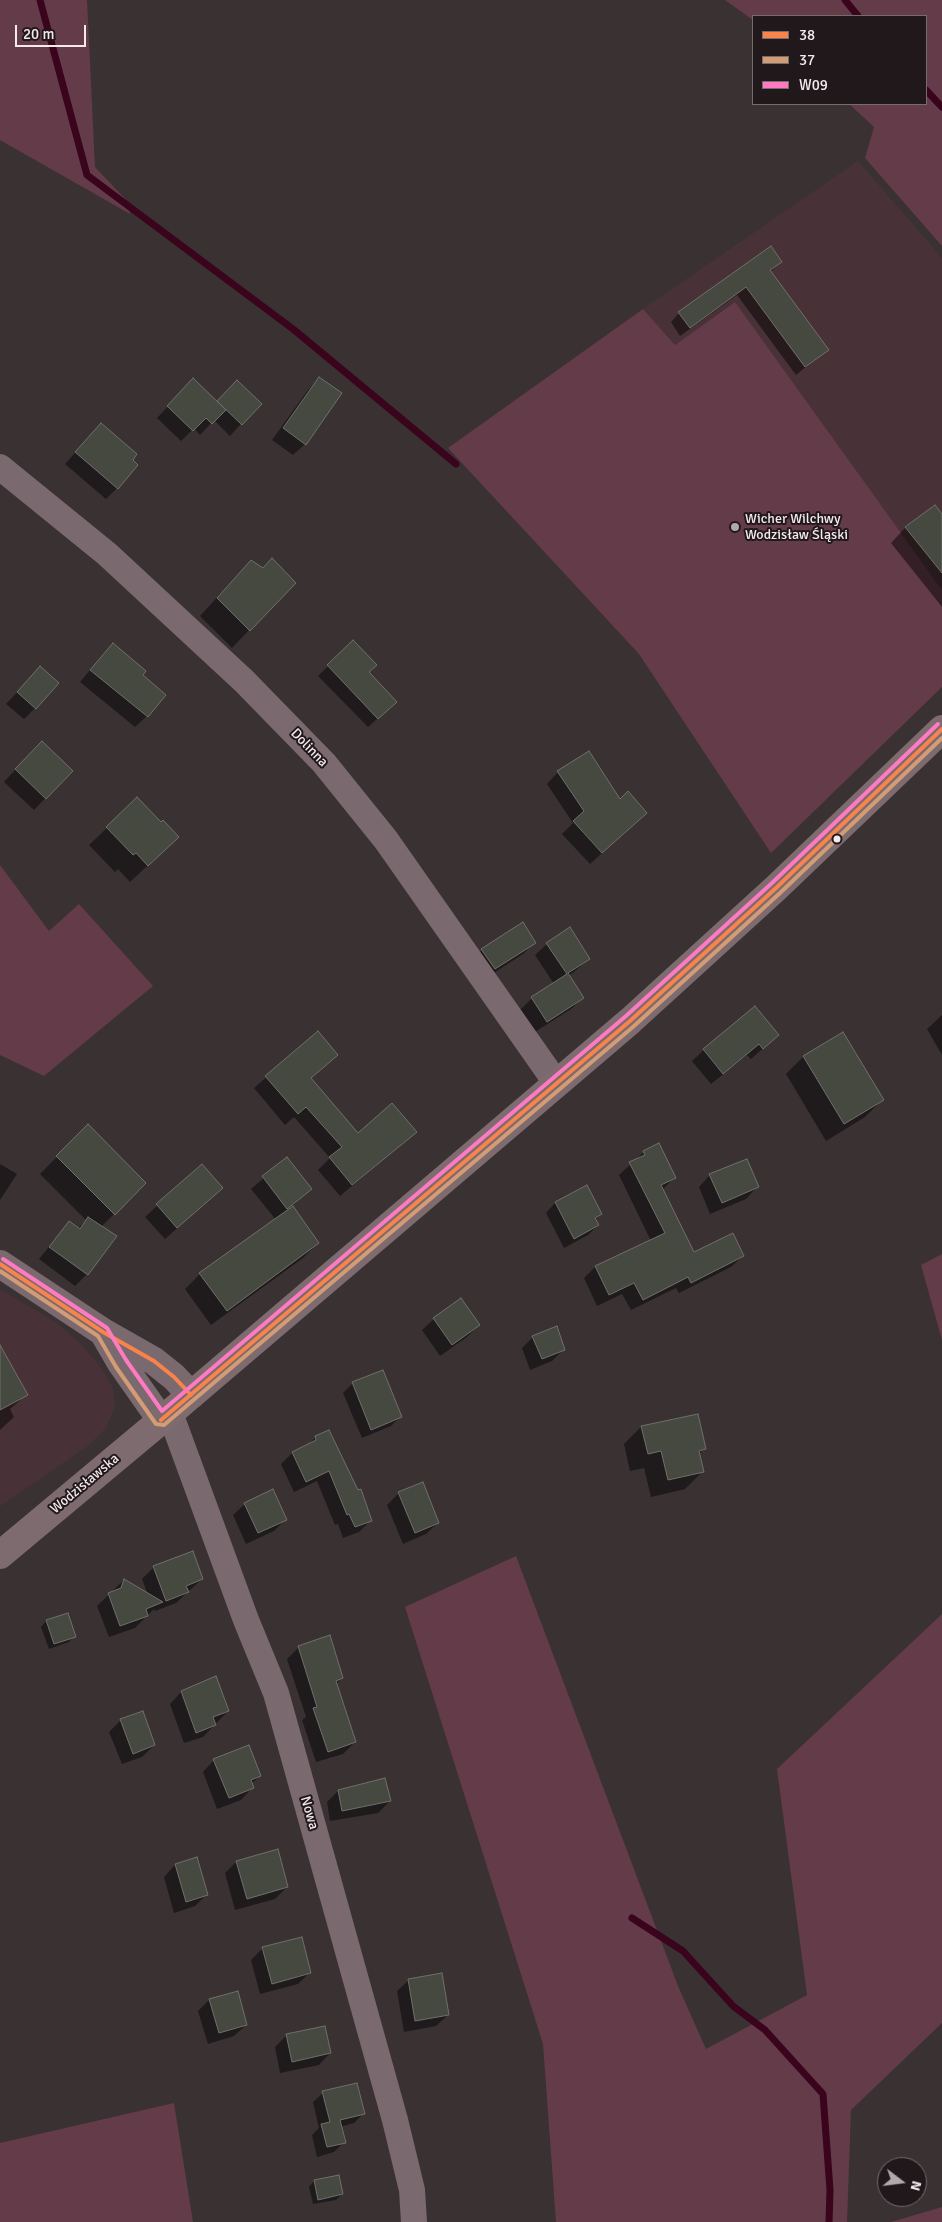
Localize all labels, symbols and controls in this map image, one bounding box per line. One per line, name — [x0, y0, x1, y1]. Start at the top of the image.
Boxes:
scale bar — [18, 15, 89, 47]
legend — [752, 15, 927, 105]
text: 20 m — [23, 25, 54, 43]
text: 38 — [799, 26, 815, 44]
text: 37 — [799, 51, 815, 69]
text: W09 — [799, 76, 828, 94]
place label: Wicher Wilchwy Wodzisław Śląski — [745, 511, 848, 544]
marker: Wicher Wilchwy Wodzisław Śląski — [729, 521, 741, 533]
street label: Dolinna — [287, 725, 331, 771]
unlabelled marker — [832, 834, 842, 844]
street label: Wodzisławska — [47, 1451, 123, 1517]
street label: Nowa — [296, 1794, 322, 1832]
north arrow — [877, 2157, 927, 2207]
text: N — [907, 2179, 925, 2193]

